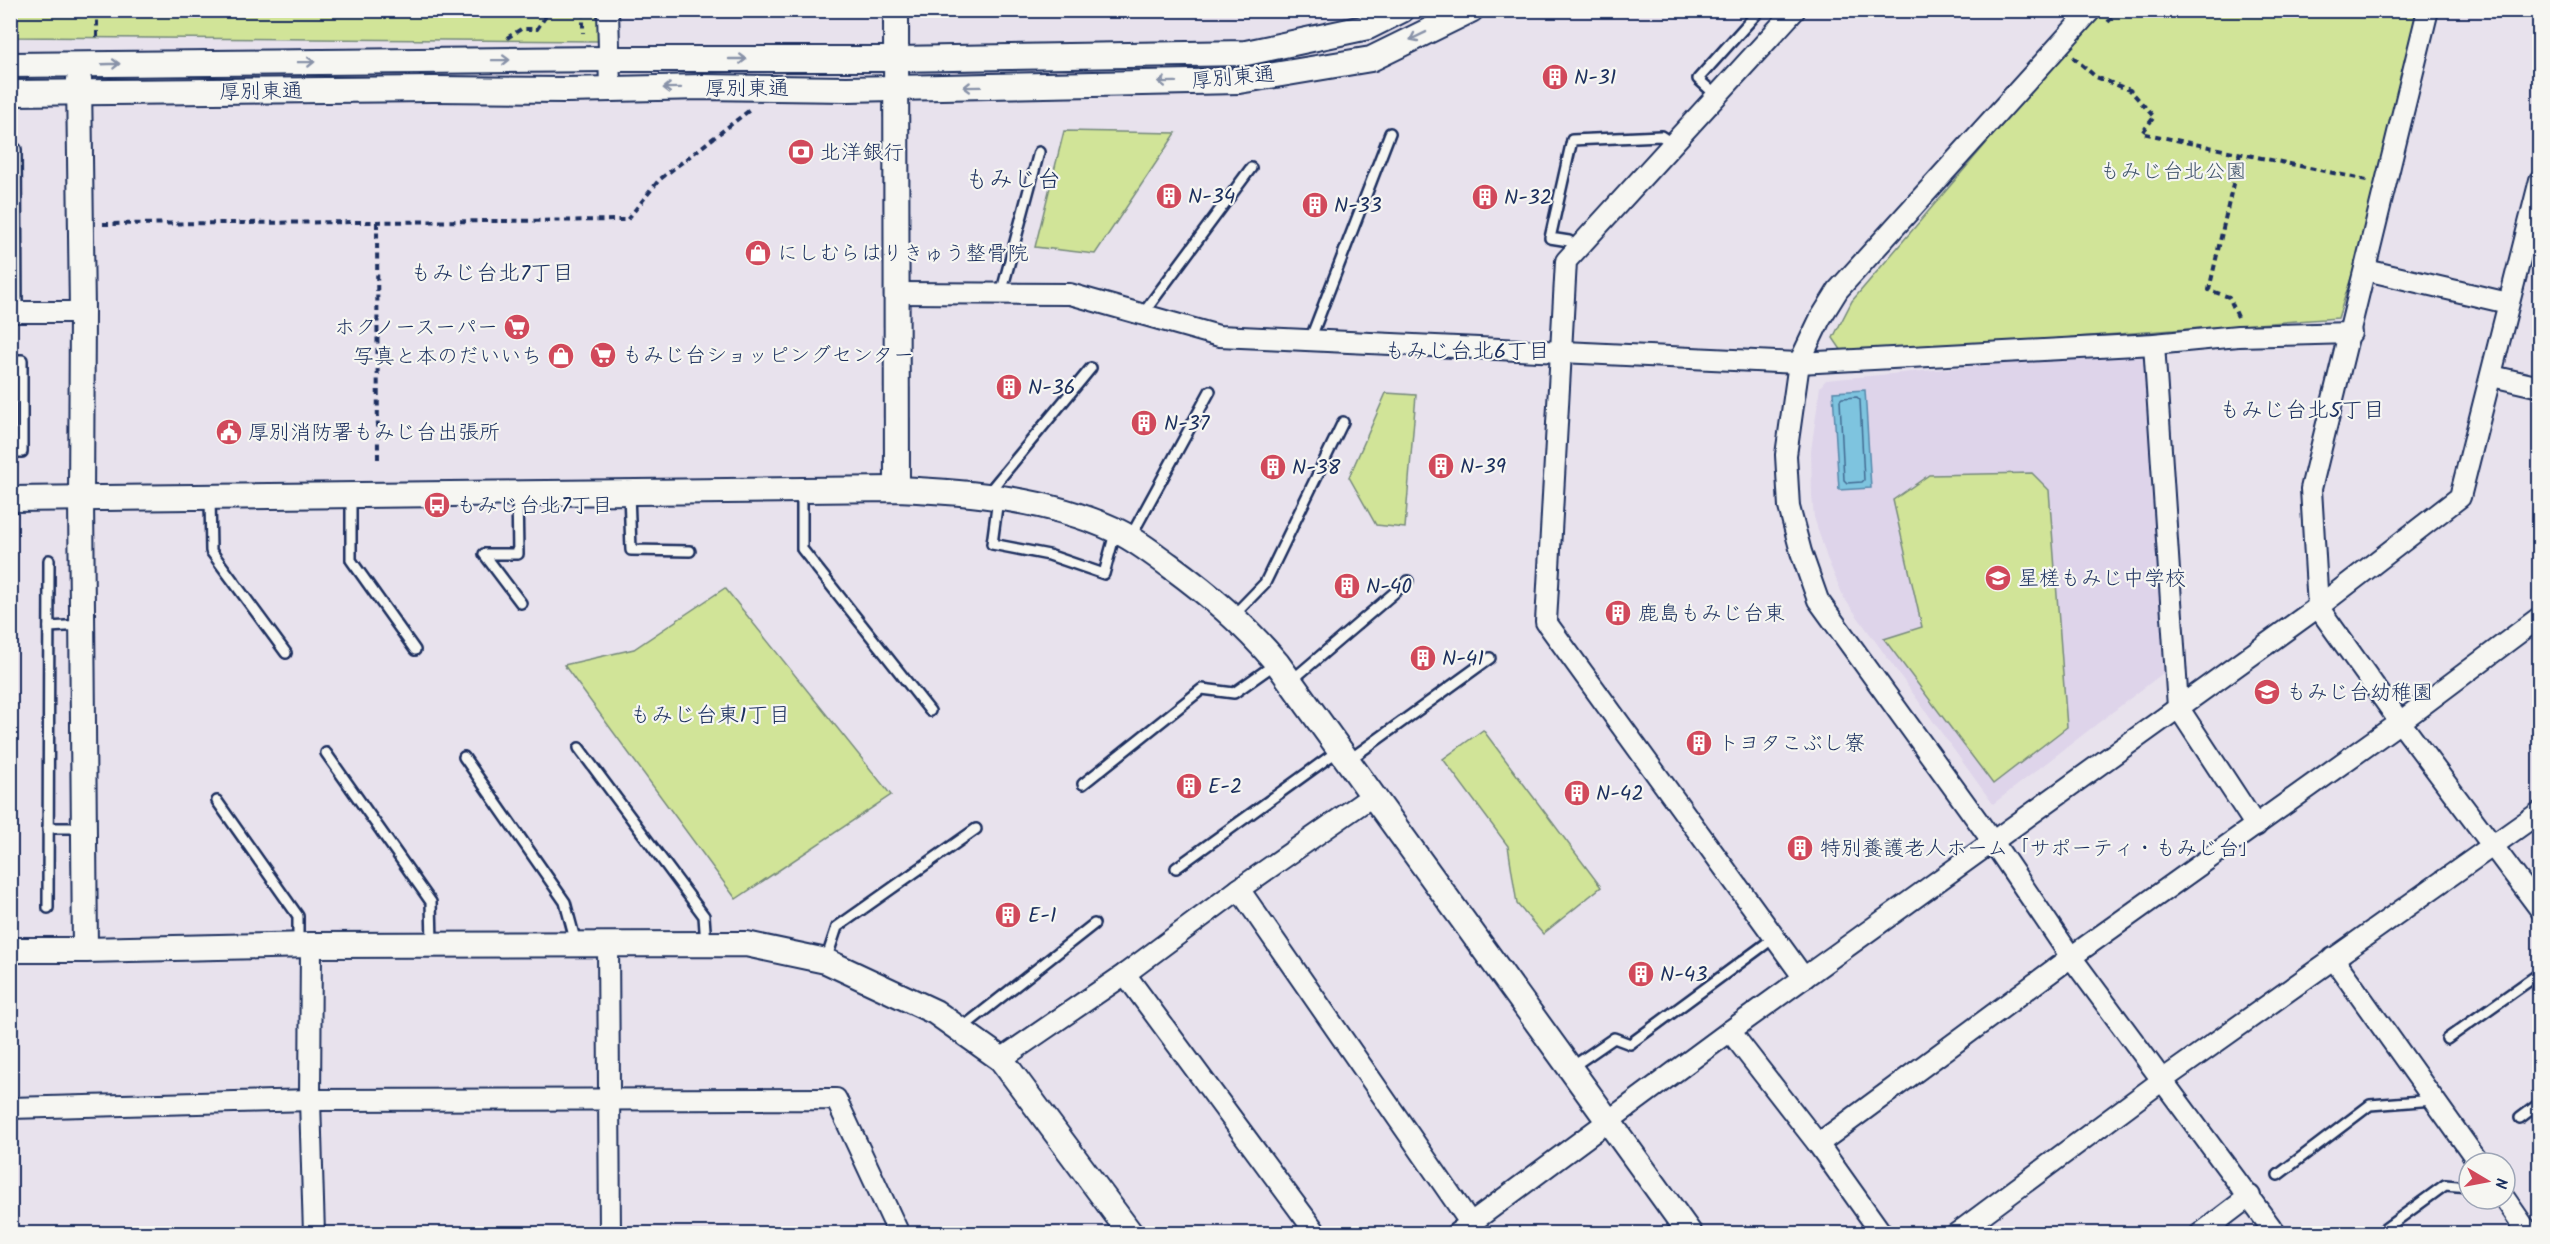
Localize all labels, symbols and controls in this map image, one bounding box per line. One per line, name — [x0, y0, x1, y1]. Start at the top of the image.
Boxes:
one-way arrow — [1410, 31, 1428, 42]
one-way arrow — [727, 53, 747, 65]
one-way arrow — [490, 54, 510, 66]
one-way arrow — [295, 56, 315, 68]
street label: 厚別東通 — [1190, 58, 1276, 99]
one-way arrow — [100, 59, 120, 70]
building icon: N-31 — [1540, 62, 1570, 92]
place label: N-31 — [1574, 62, 1616, 95]
street label: 厚別東通 — [705, 73, 789, 106]
street label: 厚別東通 — [219, 75, 303, 110]
one-way arrow — [1158, 76, 1178, 88]
one-way arrow — [963, 81, 983, 92]
one-way arrow — [663, 82, 683, 94]
bank icon: 北洋銀行 — [786, 137, 816, 167]
place label: 北洋銀行 — [820, 137, 904, 170]
park label: もみじ台北公園 — [2100, 156, 2247, 189]
district label: もみじ台 — [965, 161, 1061, 200]
building icon: N-34 — [1154, 181, 1184, 211]
place label: N-34 — [1188, 181, 1235, 214]
building icon: N-32 — [1470, 182, 1500, 212]
place label: N-32 — [1504, 182, 1552, 215]
building icon: N-33 — [1300, 190, 1330, 220]
place label: N-33 — [1334, 190, 1382, 223]
shop icon: にしむらはりきゅう整骨院 — [743, 238, 773, 268]
place label: にしむらはりきゅう整骨院 — [777, 238, 1029, 271]
district label: もみじ台北7丁目 — [410, 257, 574, 292]
place label: ホクノースーパー — [334, 312, 498, 345]
supermarket icon: ホクノースーパー — [502, 312, 532, 342]
district label: もみじ台北6丁目 — [1384, 335, 1550, 370]
supermarket icon: もみじ台ショッピングセンター — [588, 340, 618, 370]
place label: もみじ台ショッピングセンター — [622, 340, 914, 373]
place label: 写真と本のだいいち — [353, 341, 542, 374]
shop icon: 写真と本のだいいち — [546, 341, 576, 371]
building icon: N-36 — [994, 372, 1024, 402]
place label: N-36 — [1028, 372, 1076, 405]
district label: もみじ台北5丁目 — [2219, 394, 2385, 429]
building icon: N-37 — [1129, 408, 1159, 438]
place label: N-37 — [1164, 408, 1211, 441]
public building icon: 厚別消防署もみじ台出張所 — [214, 417, 244, 447]
place label: 厚別消防署もみじ台出張所 — [248, 417, 500, 450]
building icon: N-39 — [1426, 451, 1456, 481]
place label: N-39 — [1460, 451, 1506, 484]
building icon: N-38 — [1258, 452, 1288, 482]
place label: N-38 — [1292, 452, 1341, 485]
bus stop icon: もみじ台北7丁目 — [422, 490, 452, 520]
place label: もみじ台北7丁目 — [456, 490, 613, 523]
school or university icon: 星槎もみじ中学校 — [1983, 563, 2013, 593]
place label: 星槎もみじ中学校 — [2018, 563, 2186, 596]
building icon: N-40 — [1332, 571, 1362, 601]
place label: N-40 — [1366, 571, 1412, 604]
building icon: 鹿島もみじ台東 — [1603, 598, 1633, 628]
place label: 鹿島もみじ台東 — [1638, 598, 1785, 631]
building icon: N-41 — [1408, 643, 1438, 673]
place label: N-41 — [1442, 643, 1484, 676]
school or university icon: もみじ台幼稚園 — [2252, 677, 2282, 707]
place label: もみじ台幼稚園 — [2286, 677, 2433, 710]
district label: もみじ台東1丁目 — [630, 699, 790, 734]
building icon: トヨタこぶし寮 — [1684, 728, 1714, 758]
place label: トヨタこぶし寮 — [1718, 728, 1865, 761]
building icon: E-2 — [1174, 771, 1204, 801]
place label: E-2 — [1208, 771, 1242, 804]
building icon: N-42 — [1562, 778, 1592, 808]
place label: N-42 — [1596, 778, 1644, 811]
building icon: 特別養護老人ホーム「サポーティ・もみじ台」 — [1785, 833, 1815, 863]
place label: 特別養護老人ホーム「サポーティ・もみじ台」 — [1820, 833, 2260, 866]
building icon: E-1 — [993, 900, 1023, 930]
place label: E-1 — [1028, 900, 1057, 933]
building icon: N-43 — [1626, 959, 1656, 989]
place label: N-43 — [1660, 959, 1707, 992]
north arrow — [2457, 1151, 2517, 1211]
text: N — [2487, 1176, 2513, 1190]

